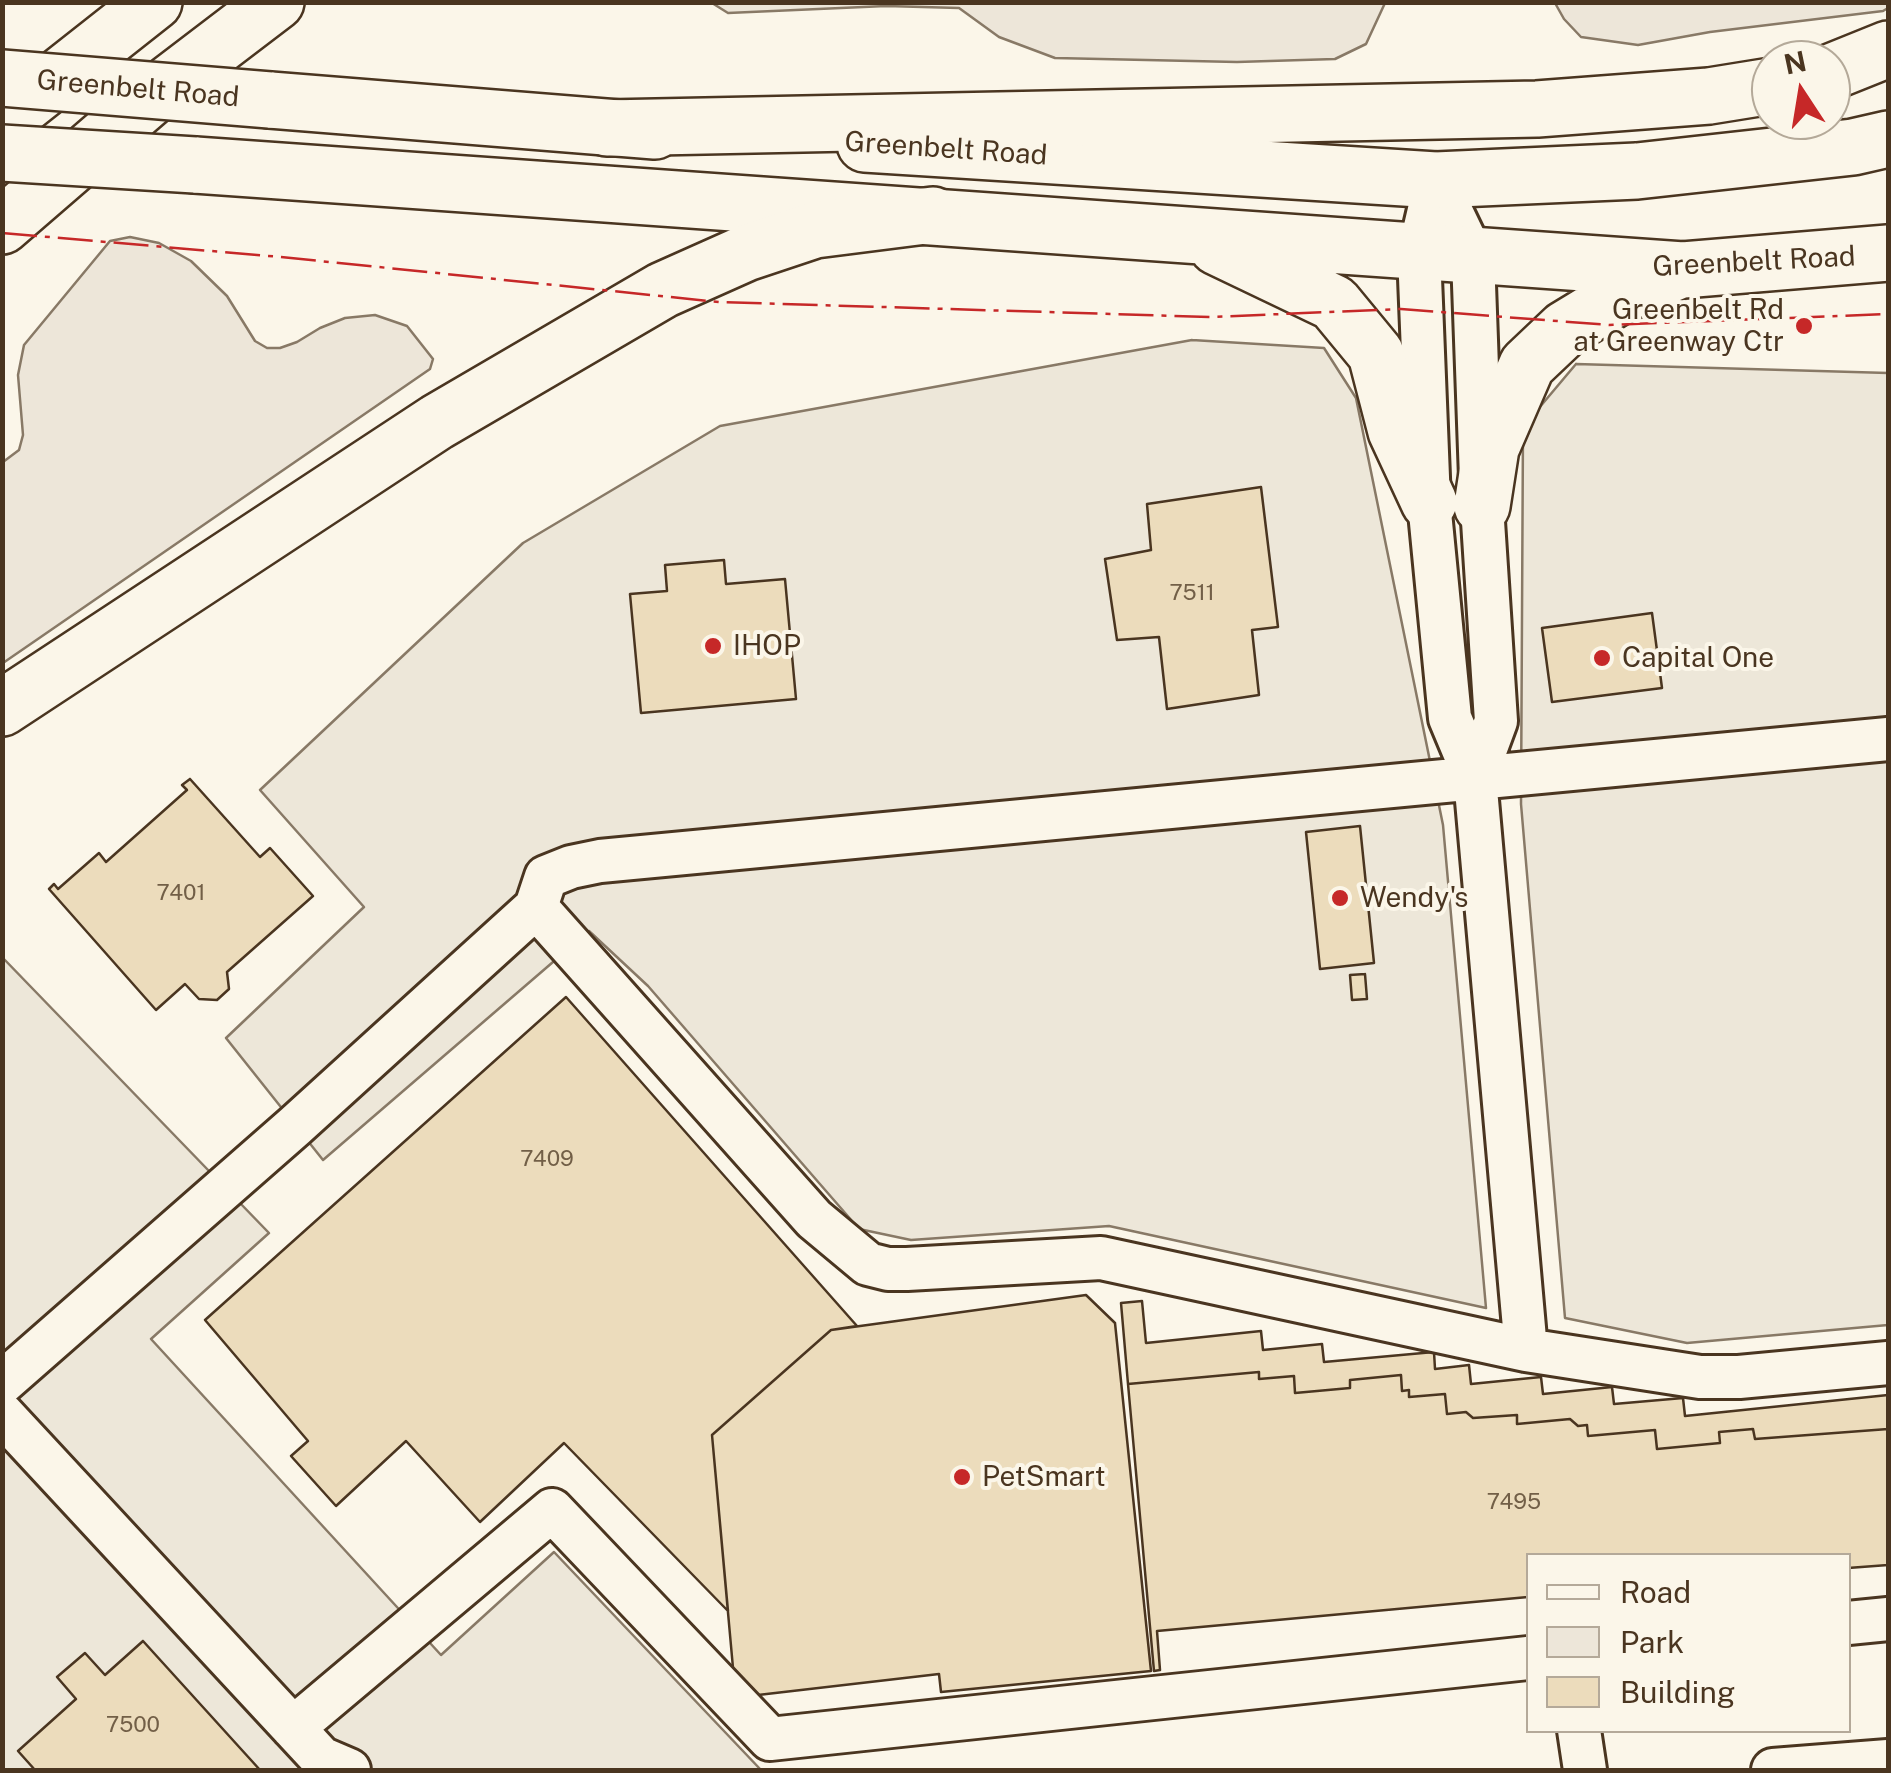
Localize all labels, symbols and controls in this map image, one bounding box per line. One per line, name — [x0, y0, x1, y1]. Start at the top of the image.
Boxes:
north arrow — [1751, 40, 1851, 140]
text: N — [1781, 44, 1809, 81]
street label: Greenbelt Road — [35, 63, 241, 115]
street label: Greenbelt Road — [844, 125, 1048, 173]
street label: Greenbelt Road — [1652, 240, 1856, 284]
place label: Greenbelt Rd at Greenway Ctr — [1573, 293, 1784, 359]
marker: Greenbelt Rd at Greenway Ctr — [1793, 315, 1815, 337]
house number: 7511 — [1169, 580, 1215, 606]
place label: IHOP — [733, 629, 801, 663]
marker: IHOP — [702, 635, 724, 657]
place label: Capital One — [1622, 641, 1774, 675]
marker: Capital One — [1591, 647, 1613, 669]
house number: 7401 — [157, 880, 205, 906]
place label: Wendy's — [1360, 881, 1468, 915]
marker: Wendy's — [1329, 887, 1351, 909]
house number: 7409 — [520, 1146, 574, 1172]
place label: PetSmart — [982, 1460, 1106, 1494]
marker: PetSmart — [951, 1466, 973, 1488]
house number: 7495 — [1487, 1489, 1541, 1515]
legend — [1526, 1553, 1851, 1733]
text: Road — [1620, 1574, 1691, 1610]
text: Park — [1620, 1624, 1684, 1660]
text: Building — [1620, 1674, 1735, 1710]
house number: 7500 — [106, 1712, 160, 1738]

